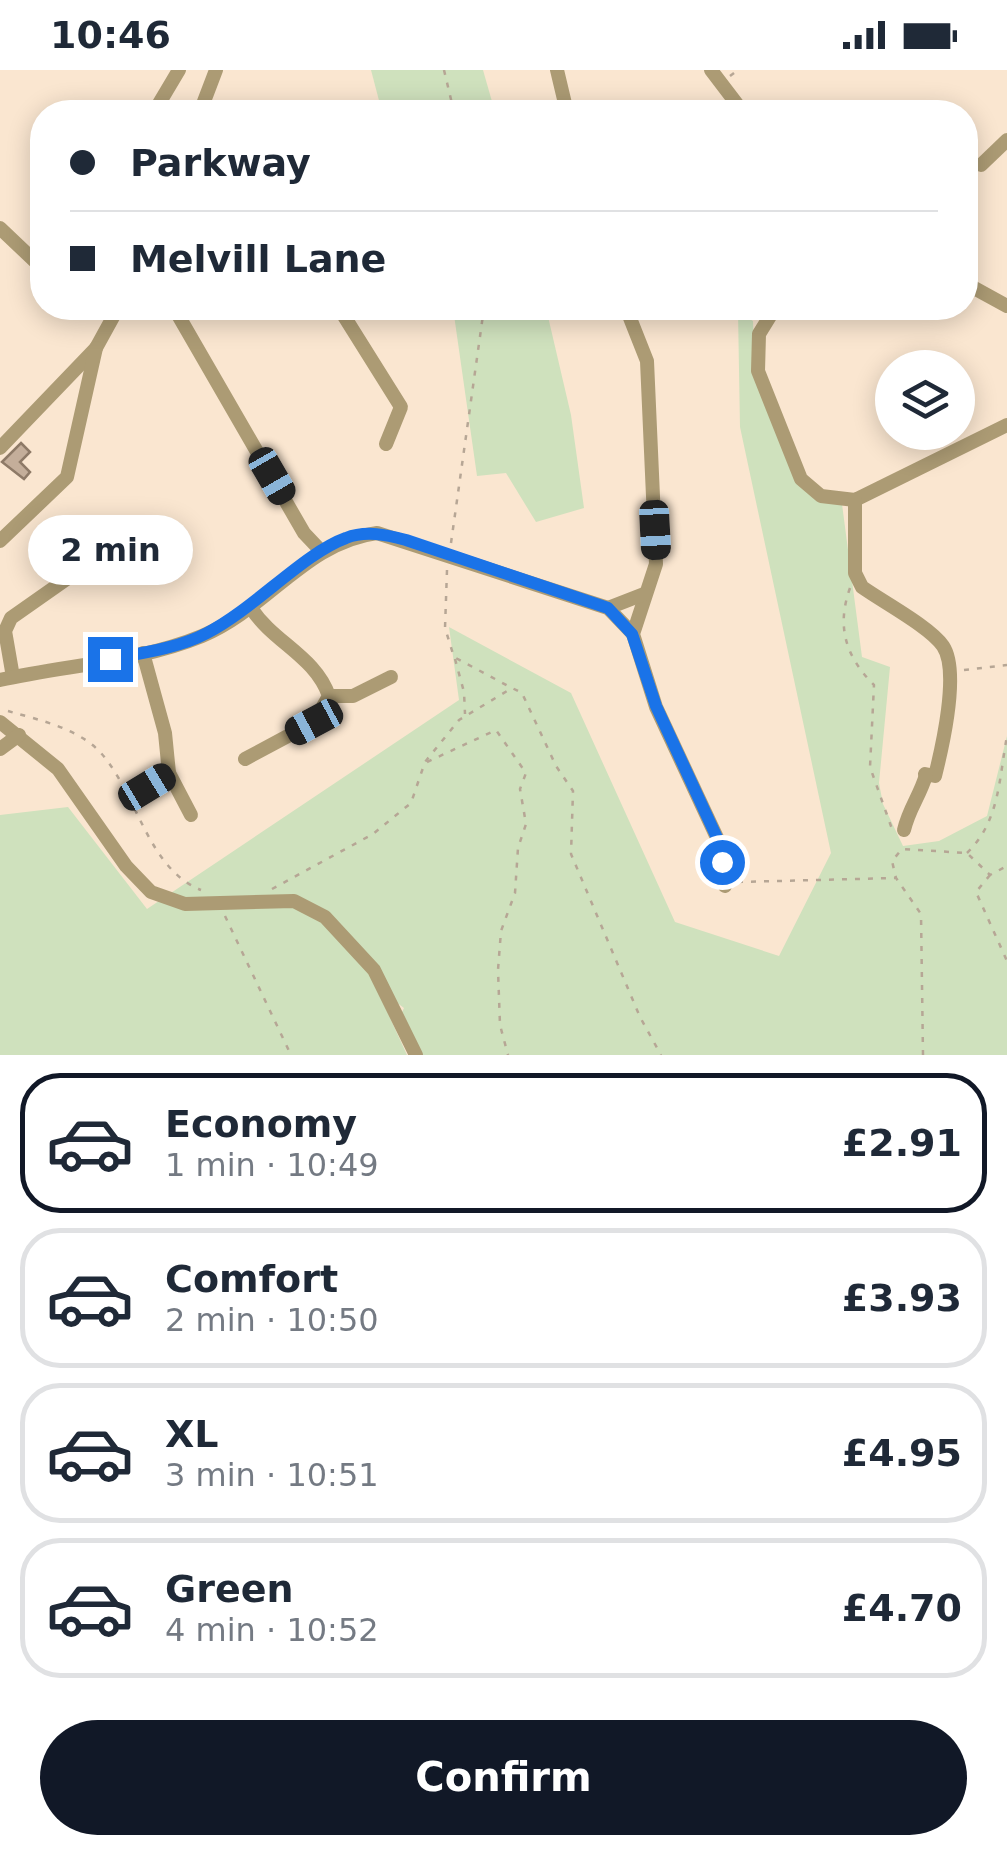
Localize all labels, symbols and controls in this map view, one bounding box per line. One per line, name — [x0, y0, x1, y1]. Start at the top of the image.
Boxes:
text: 10:46 — [50, 13, 171, 57]
text: Parkway — [130, 141, 311, 185]
text: Melvill Lane — [130, 237, 386, 281]
map controls — [875, 350, 975, 450]
button: layers — [875, 350, 975, 450]
car — [244, 443, 300, 509]
car — [638, 499, 672, 561]
callout: 2 min — [28, 514, 192, 584]
text: 2 min — [60, 531, 161, 569]
route end — [88, 637, 133, 682]
car — [280, 695, 348, 749]
car — [114, 759, 180, 815]
route start — [700, 840, 745, 885]
icon: car — [45, 1098, 135, 1188]
text: Economy — [165, 1102, 357, 1146]
text: £2.91 — [842, 1121, 962, 1165]
text: 1 min · 10:49 — [165, 1146, 379, 1184]
icon: car — [45, 1253, 135, 1343]
text: Comfort — [165, 1257, 338, 1301]
text: £3.93 — [842, 1276, 962, 1320]
text: 2 min · 10:50 — [165, 1301, 379, 1339]
icon: car — [45, 1408, 135, 1498]
text: XL — [165, 1412, 219, 1456]
text: £4.95 — [842, 1431, 962, 1475]
text: 3 min · 10:51 — [165, 1456, 379, 1494]
icon: car — [45, 1563, 135, 1653]
text: Green — [165, 1567, 294, 1611]
text: £4.70 — [842, 1586, 962, 1630]
text: 4 min · 10:52 — [165, 1611, 379, 1649]
button: Confirm — [40, 1720, 967, 1835]

